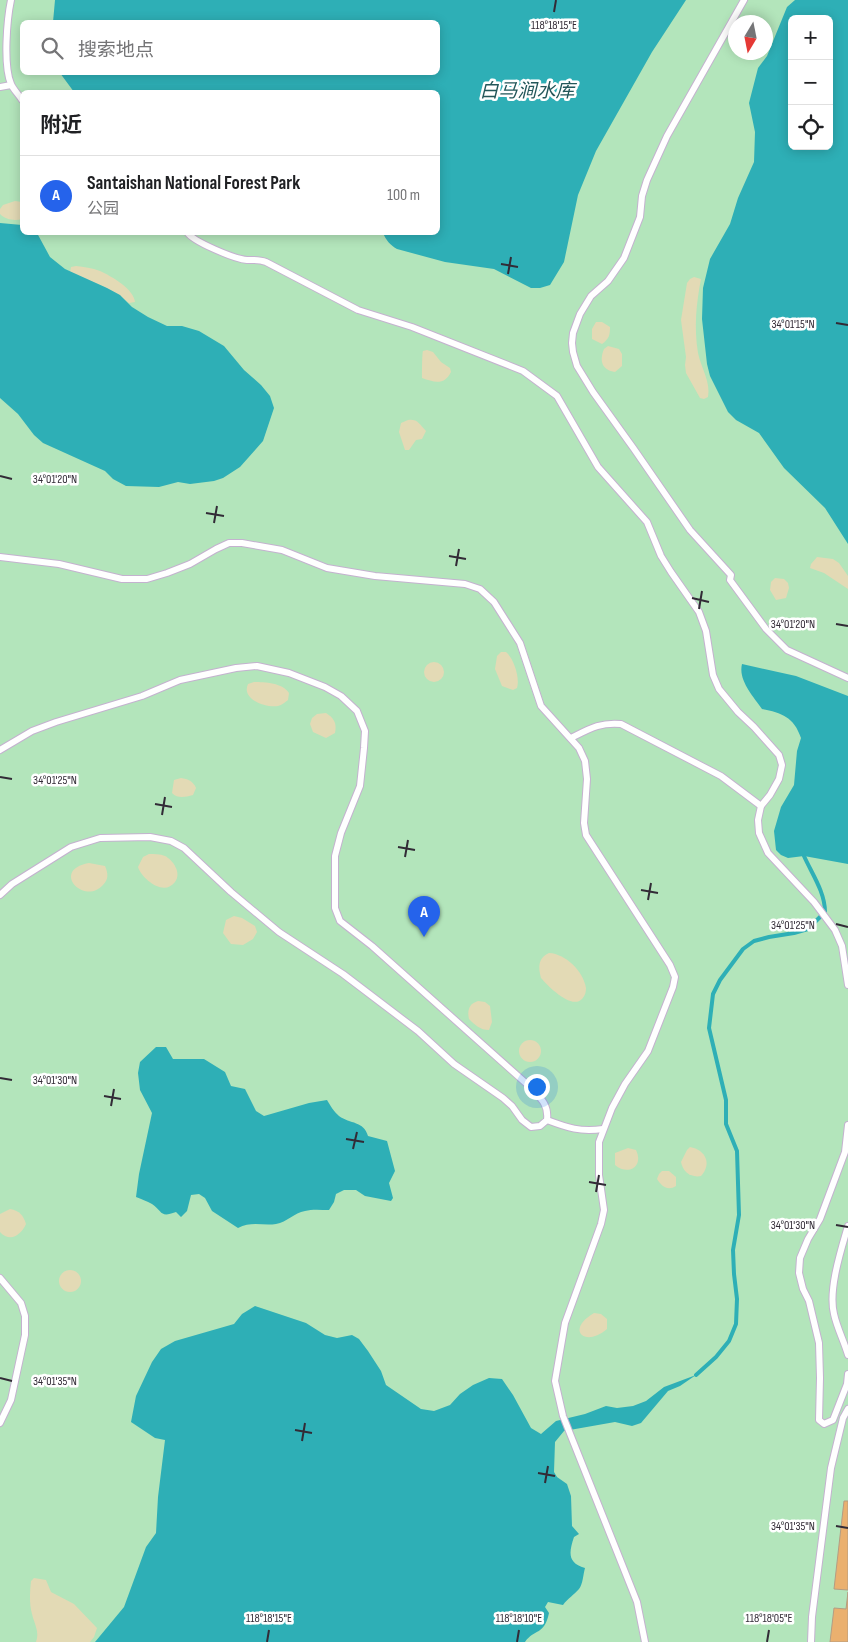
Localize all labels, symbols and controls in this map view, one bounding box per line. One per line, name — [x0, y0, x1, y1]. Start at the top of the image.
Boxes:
north arrow — [728, 15, 773, 60]
map controls — [788, 15, 833, 150]
button: + — [788, 15, 833, 60]
text: 118°18'15"E — [531, 18, 577, 33]
search box — [20, 20, 440, 75]
icon: search — [38, 34, 66, 62]
text: 搜索地点 — [78, 39, 154, 62]
button: − — [788, 60, 833, 105]
water label: 白马涧水库 — [479, 80, 577, 103]
button: locate — [788, 105, 833, 150]
text: 附近 — [40, 113, 82, 138]
text: Santaishan National Forest Park — [87, 172, 300, 195]
text: A — [52, 186, 60, 205]
text: 100 m — [387, 186, 420, 205]
text: 公园 — [87, 200, 119, 219]
text: 34°01'15"N — [771, 317, 815, 332]
text: 34°01'20"N — [33, 472, 77, 487]
text: 34°01'20"N — [771, 617, 815, 632]
text: 34°01'25"N — [33, 773, 77, 788]
pin: A — [408, 896, 440, 937]
text: 34°01'25"N — [771, 918, 815, 933]
text: 34°01'30"N — [33, 1073, 77, 1088]
your location — [524, 1074, 550, 1100]
text: 34°01'30"N — [771, 1218, 815, 1233]
text: 34°01'35"N — [33, 1374, 77, 1389]
text: 34°01'35"N — [771, 1519, 815, 1534]
text: 118°18'15"E — [246, 1611, 292, 1626]
text: 118°18'10"E — [496, 1611, 542, 1626]
text: 118°18'05"E — [746, 1611, 793, 1626]

